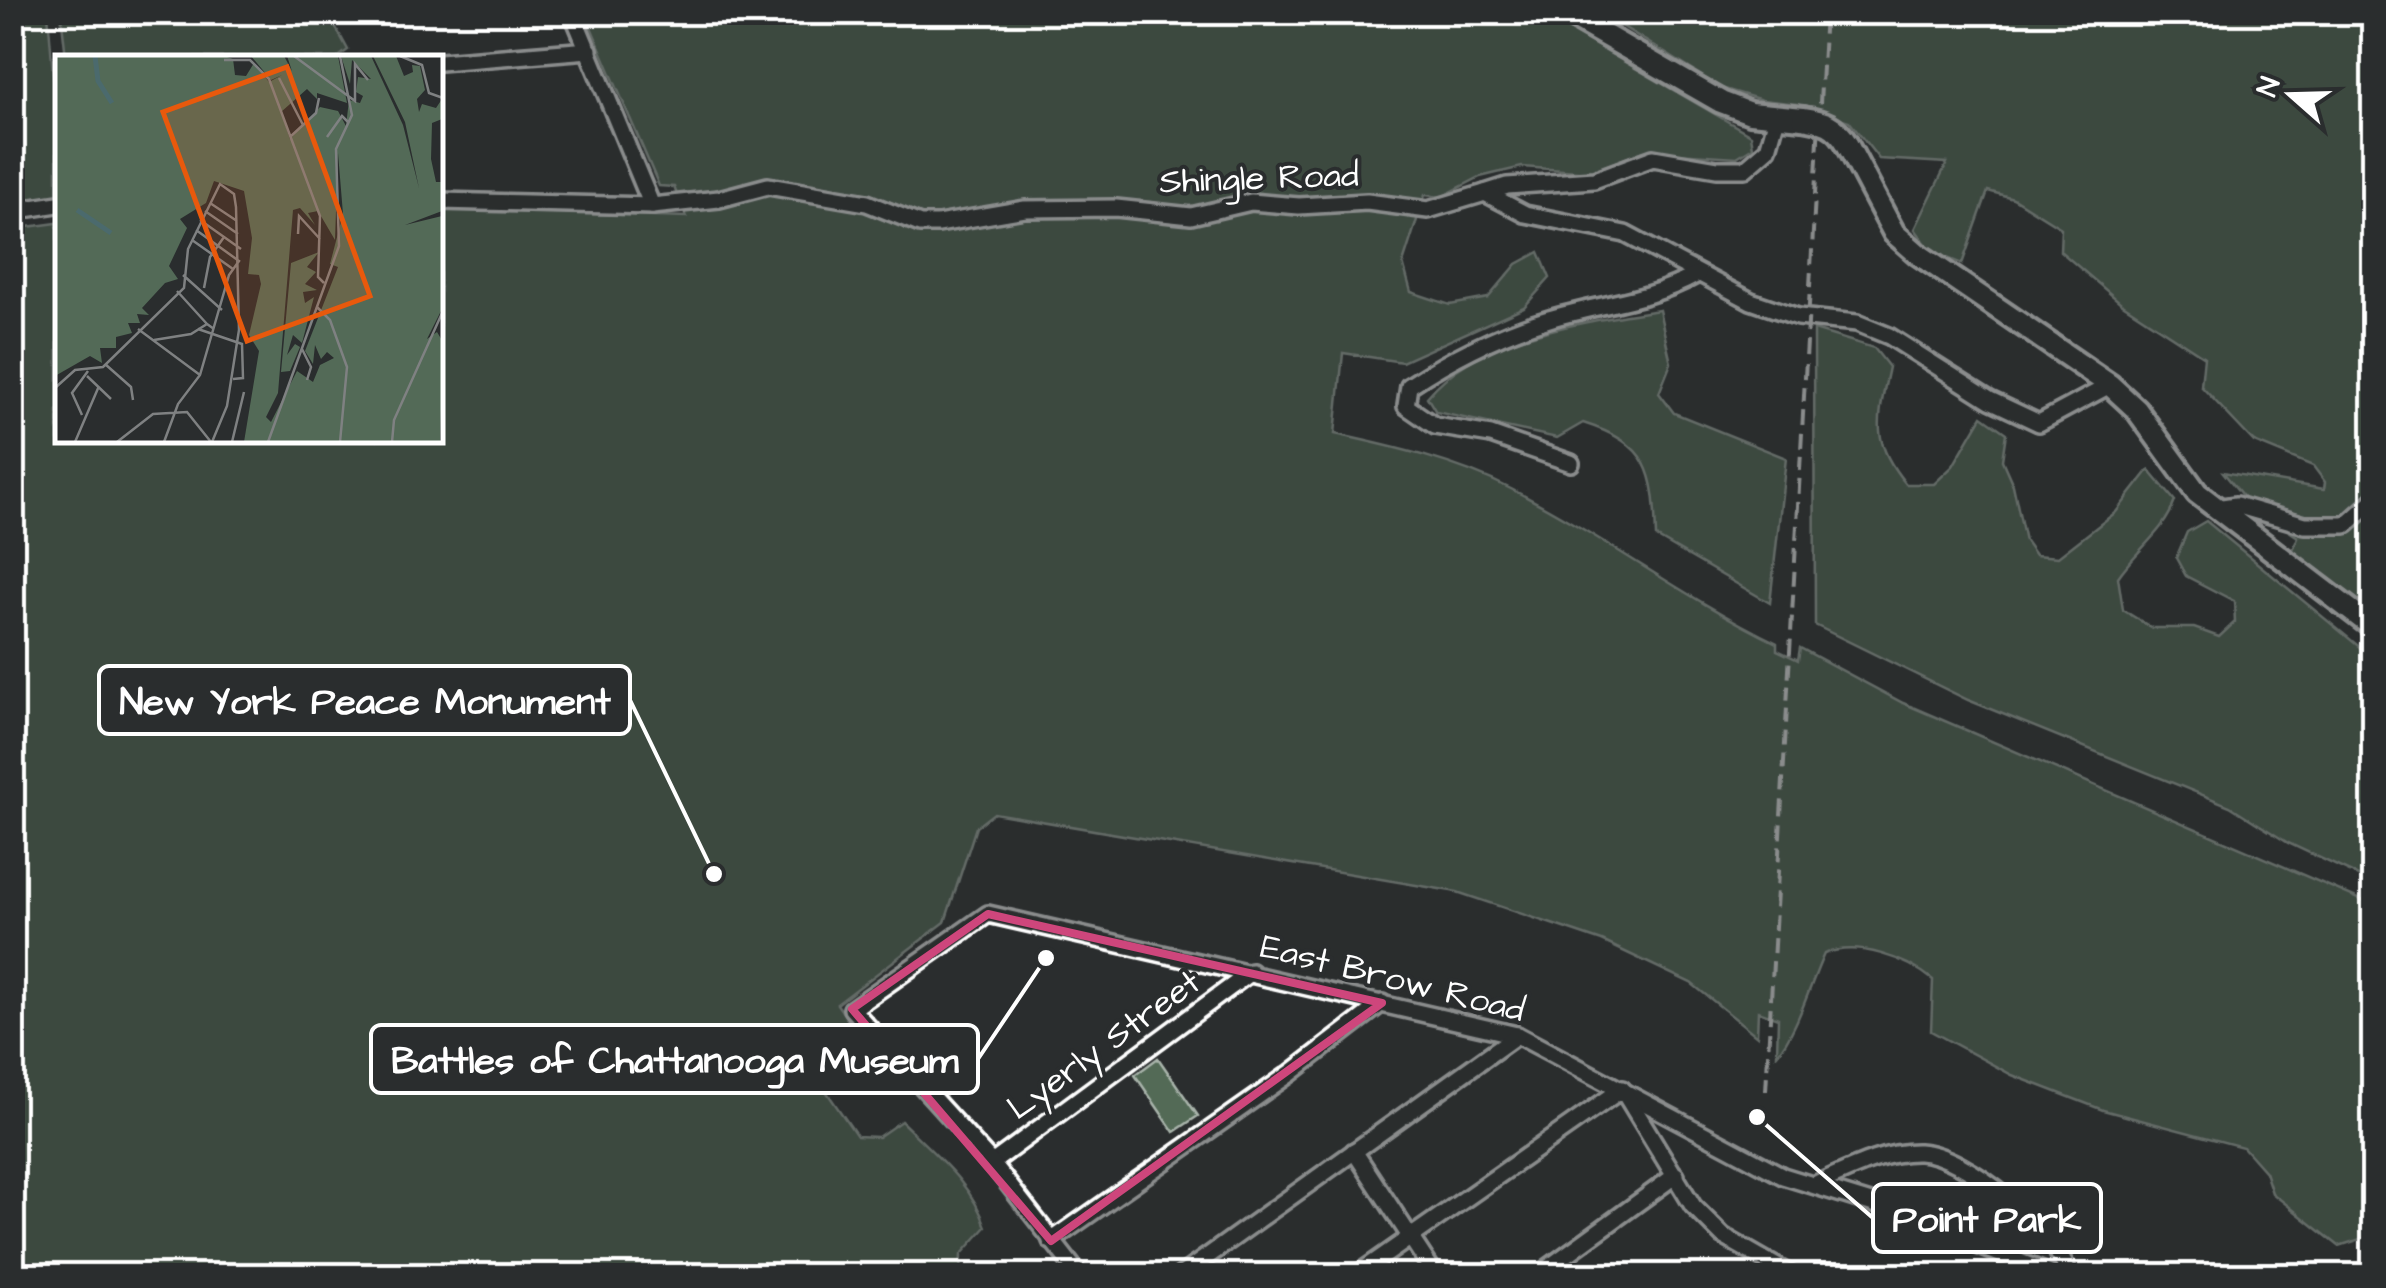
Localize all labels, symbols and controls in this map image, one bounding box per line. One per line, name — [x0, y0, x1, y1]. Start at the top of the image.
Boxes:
north arrow — [2241, 45, 2341, 145]
inset map — [55, 55, 442, 442]
text: N — [2248, 72, 2290, 102]
street label: Shingle Road — [1159, 151, 1360, 208]
callout: New York Peace Monument — [99, 666, 630, 734]
text: New York Peace Monument — [119, 677, 611, 729]
street label: East Brow Road — [1255, 922, 1530, 1035]
street label: Lyerly Street — [997, 958, 1211, 1133]
callout: Battles of Chattanooga Museum — [371, 1025, 978, 1093]
text: Battles of Chattanooga Museum — [391, 1036, 959, 1089]
callout: Point Park — [1873, 1184, 2101, 1252]
text: Point Park — [1893, 1195, 2082, 1247]

